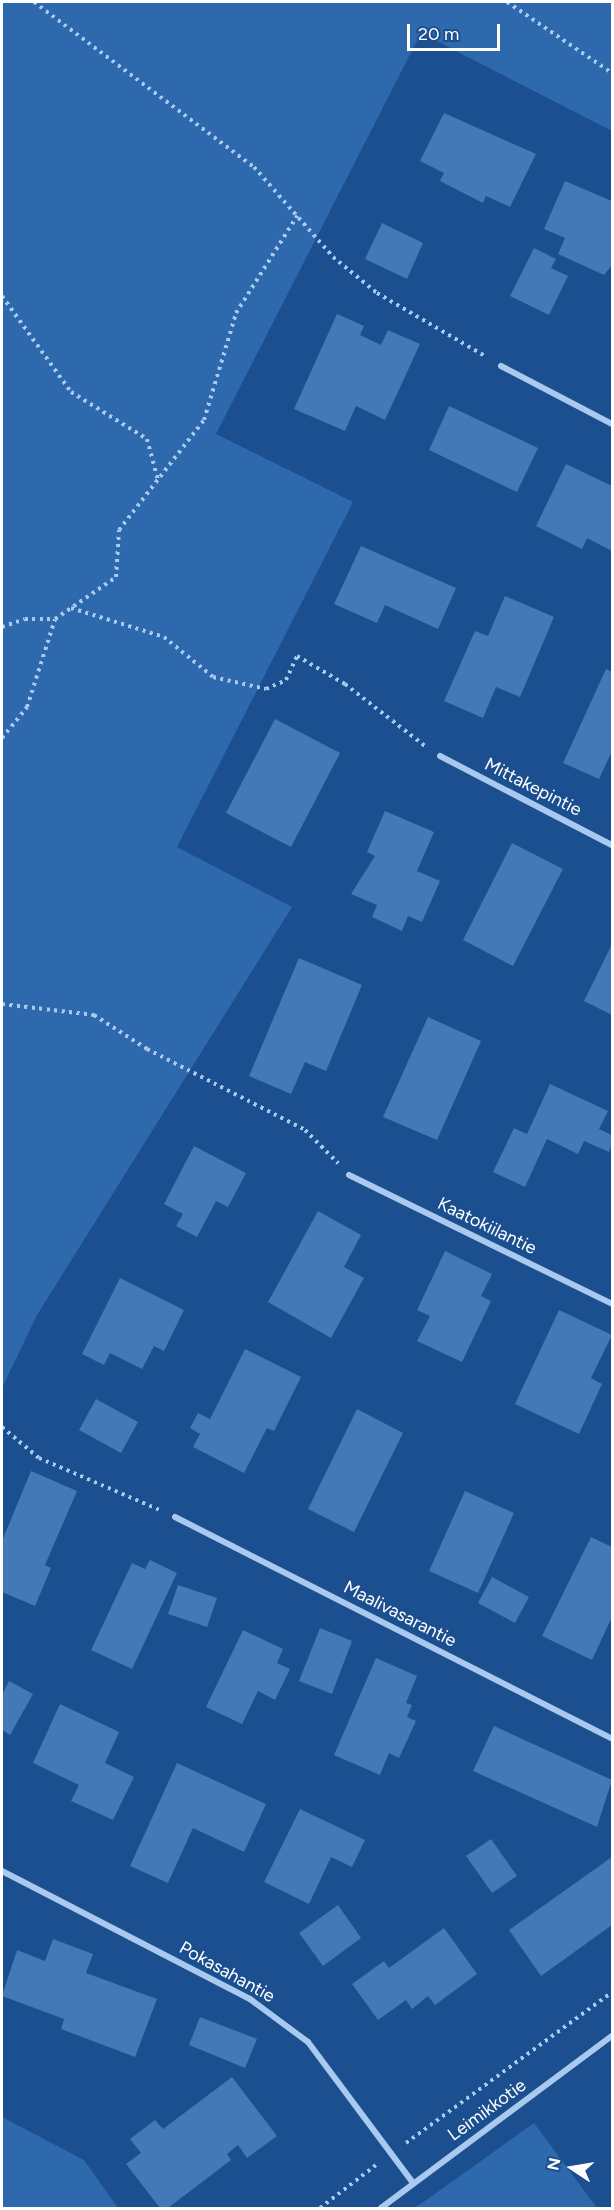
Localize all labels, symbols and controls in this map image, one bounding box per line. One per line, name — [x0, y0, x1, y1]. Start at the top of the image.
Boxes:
scale bar — [410, 12, 503, 50]
text: 20 m — [418, 23, 459, 45]
street label: Mittakepintie — [481, 753, 585, 821]
street label: Kaatokiilantie — [434, 1193, 540, 1259]
street label: Maalivasarantie — [340, 1576, 460, 1652]
street label: Pokasahantie — [175, 1937, 279, 2007]
street label: Leimikkotie — [444, 2074, 530, 2146]
north arrow — [542, 2138, 602, 2198]
text: N — [543, 2156, 564, 2172]

